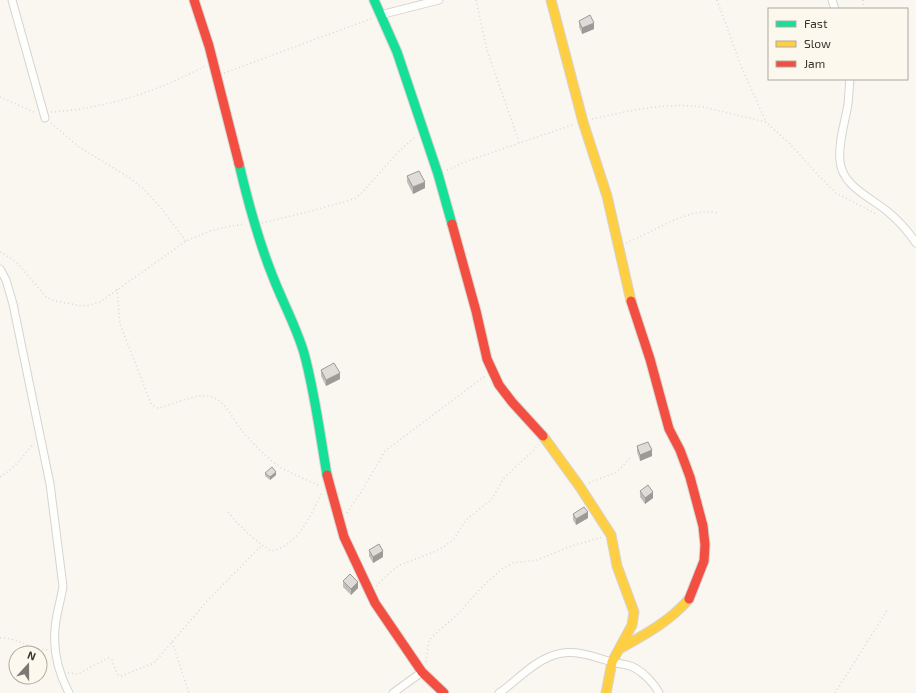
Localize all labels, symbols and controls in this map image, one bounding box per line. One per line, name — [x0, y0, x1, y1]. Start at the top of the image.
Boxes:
legend — [768, 8, 908, 80]
text: Fast — [804, 16, 828, 30]
text: Slow — [804, 36, 831, 50]
text: Jam — [804, 56, 825, 70]
north arrow — [8, 645, 48, 685]
text: N — [26, 648, 38, 663]

